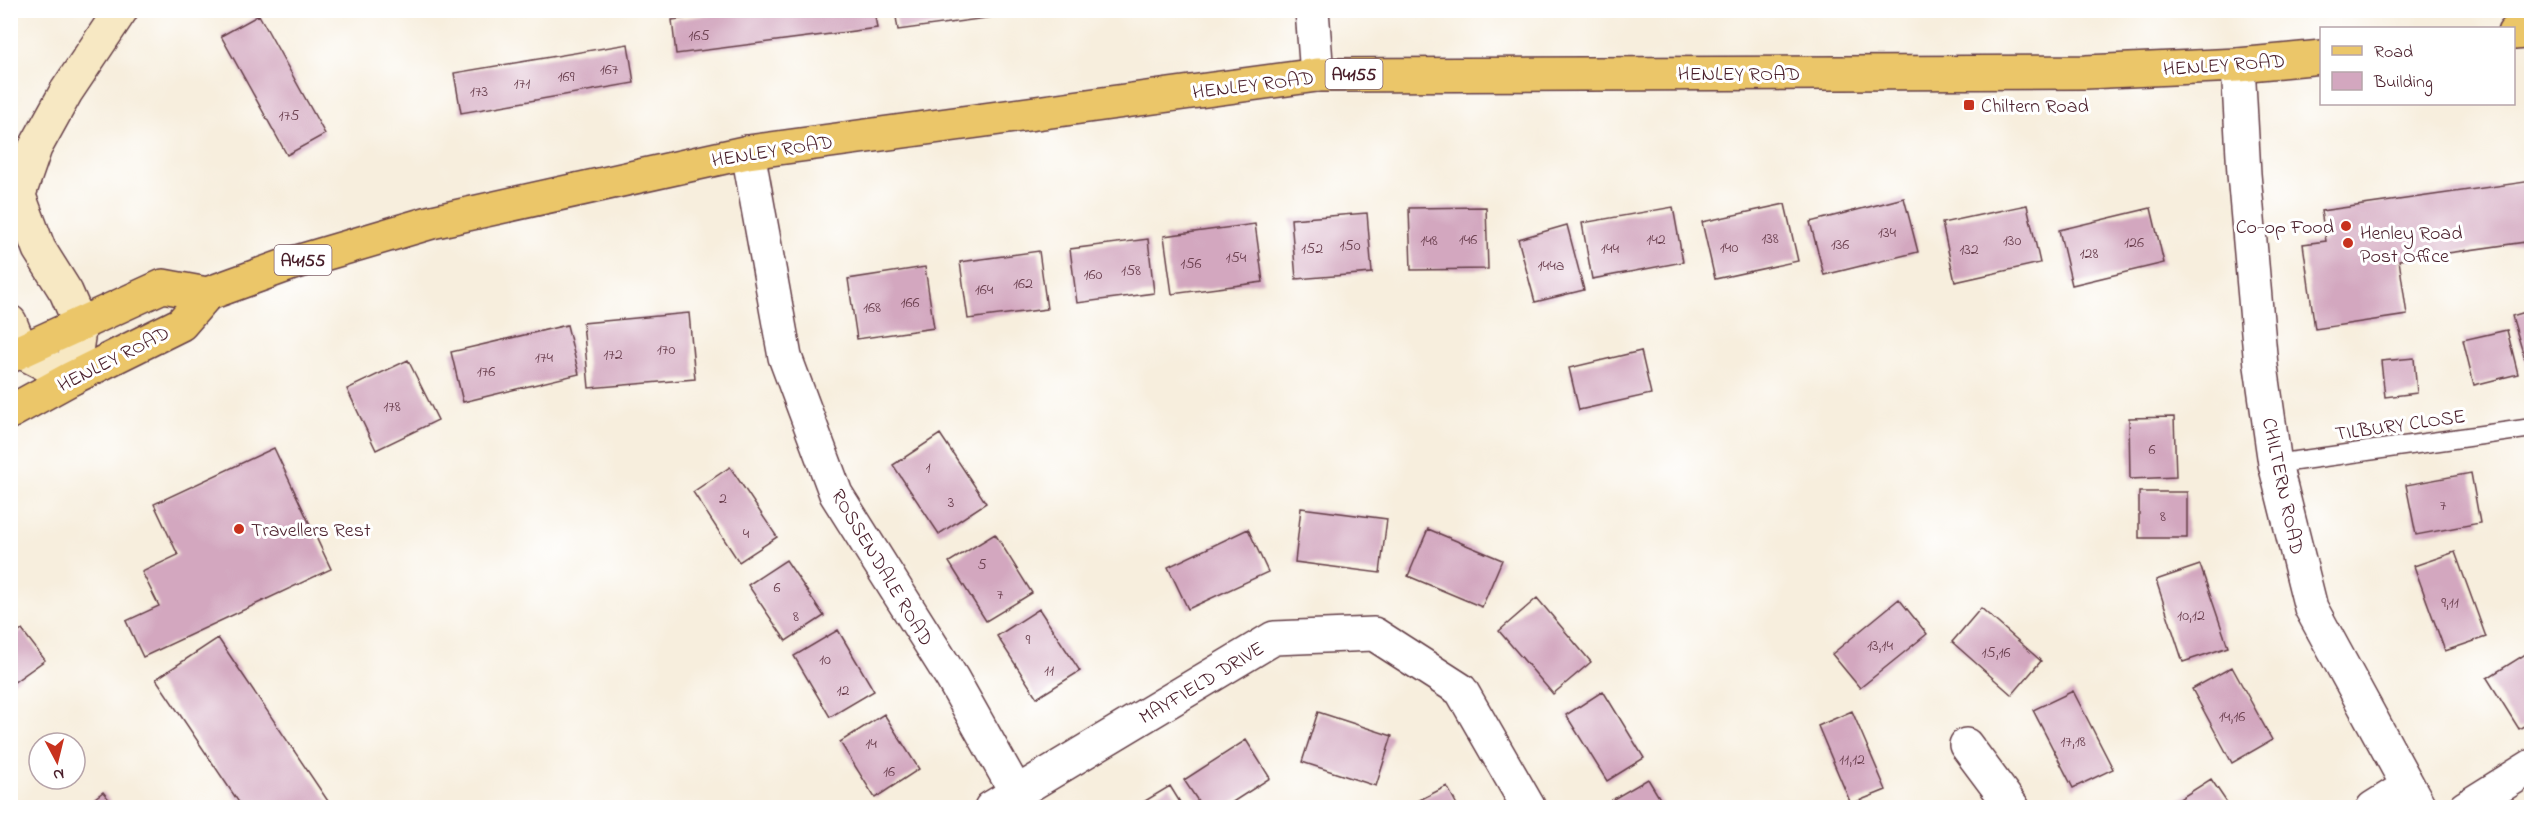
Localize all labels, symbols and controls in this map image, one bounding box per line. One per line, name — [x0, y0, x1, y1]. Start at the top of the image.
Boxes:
house number: 165 — [688, 24, 710, 48]
legend — [2320, 27, 2515, 105]
text: Road — [2374, 40, 2413, 66]
street label: HENLEY ROAD — [2162, 48, 2286, 85]
house number: 167 — [600, 58, 619, 82]
road number: A4155 — [1326, 59, 1382, 89]
street label: HENLEY ROAD — [1678, 61, 1800, 90]
house number: 169 — [558, 65, 575, 89]
street label: HENLEY ROAD — [1191, 65, 1316, 108]
text: Building — [2373, 70, 2433, 97]
house number: 171 — [514, 72, 530, 96]
house number: 173 — [470, 80, 488, 104]
place label: Chiltern Road — [1981, 93, 2089, 122]
marker: Chiltern Road — [1962, 98, 1976, 112]
house number: 175 — [279, 104, 299, 128]
street label: HENLEY ROAD — [710, 129, 835, 176]
place label: Co-op Food — [2236, 214, 2334, 243]
marker: Co-op Food — [2339, 219, 2353, 233]
place label: Henley Road Post Office — [2360, 220, 2462, 272]
house number: 134 — [1878, 221, 1897, 245]
house number: 138 — [1761, 227, 1779, 251]
house number: 146 — [1459, 228, 1477, 252]
house number: 142 — [1646, 228, 1666, 252]
house number: 148 — [1420, 229, 1438, 253]
house number: 130 — [2003, 229, 2021, 253]
house number: 126 — [2124, 231, 2144, 255]
house number: 136 — [1831, 233, 1849, 257]
house number: 150 — [1339, 234, 1361, 258]
house number: 140 — [1720, 236, 1738, 260]
marker: Henley Road Post Office — [2341, 236, 2355, 250]
house number: 152 — [1301, 237, 1323, 261]
house number: 144 — [1601, 237, 1620, 261]
house number: 132 — [1959, 238, 1979, 262]
house number: 128 — [2079, 242, 2099, 266]
road number: A4155 — [274, 245, 332, 275]
house number: 154 — [1226, 246, 1247, 270]
house number: 156 — [1180, 252, 1202, 276]
house number: 144a — [1538, 254, 1564, 278]
house number: 158 — [1121, 259, 1141, 283]
house number: 160 — [1083, 263, 1103, 287]
house number: 162 — [1013, 272, 1033, 296]
house number: 164 — [975, 278, 994, 302]
house number: 166 — [900, 291, 920, 315]
house number: 168 — [863, 296, 881, 320]
street label: HENLEY ROAD — [53, 320, 175, 401]
house number: 170 — [657, 338, 675, 362]
house number: 172 — [603, 343, 623, 367]
house number: 174 — [535, 346, 554, 370]
house number: 176 — [477, 360, 495, 384]
house number: 178 — [383, 395, 401, 419]
street label: TILBURY CLOSE — [2333, 403, 2467, 450]
street label: CHILTERN ROAD — [2253, 415, 2310, 558]
house number: 6 — [2148, 438, 2156, 462]
house number: 1 — [925, 456, 931, 480]
street label: ROSSENDALE ROAD — [822, 484, 939, 652]
house number: 2 — [719, 487, 727, 511]
house number: 3 — [948, 491, 954, 515]
house number: 7 — [2440, 494, 2447, 518]
house number: 8 — [2160, 505, 2166, 529]
place label: Travellers Rest — [251, 517, 371, 546]
marker: Travellers Rest — [232, 522, 246, 536]
house number: 4 — [743, 522, 750, 546]
house number: 5 — [977, 553, 987, 577]
house number: 6 — [773, 576, 781, 600]
house number: 7 — [997, 583, 1004, 607]
house number: 9,11 — [2441, 591, 2459, 615]
house number: 10,12 — [2177, 604, 2205, 628]
house number: 8 — [793, 605, 799, 629]
house number: 9 — [1026, 628, 1031, 652]
house number: 13,14 — [1867, 634, 1893, 658]
street label: MAYFIELD DRIVE — [1134, 635, 1270, 733]
house number: 15,16 — [1981, 641, 2011, 665]
house number: 10 — [819, 648, 831, 672]
house number: 11 — [1044, 659, 1054, 683]
house number: 12 — [836, 679, 850, 703]
house number: 14,16 — [2219, 705, 2245, 729]
house number: 17,18 — [2060, 730, 2086, 754]
north arrow — [27, 731, 87, 791]
house number: 14 — [865, 732, 877, 756]
house number: 11,12 — [1839, 748, 1865, 772]
house number: 16 — [883, 760, 895, 784]
text: N — [52, 761, 65, 786]

